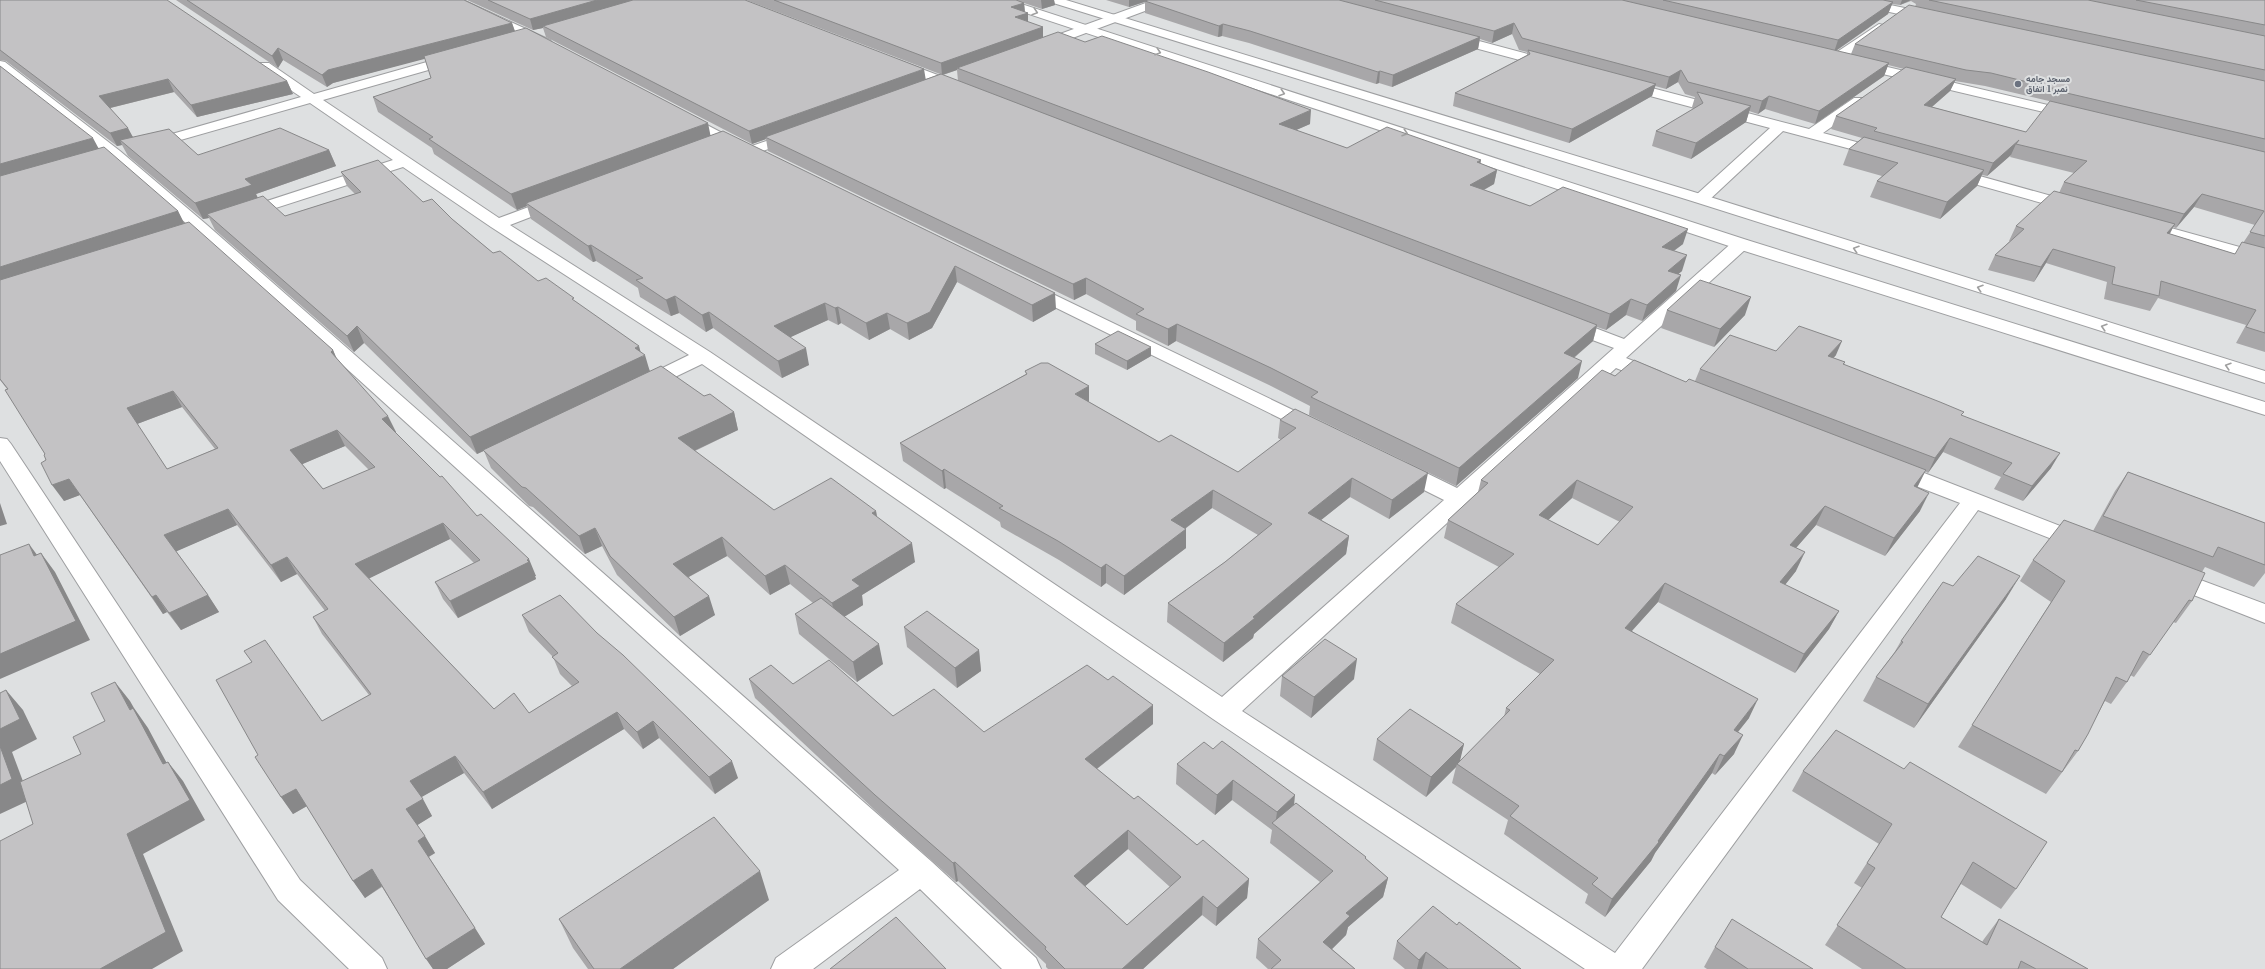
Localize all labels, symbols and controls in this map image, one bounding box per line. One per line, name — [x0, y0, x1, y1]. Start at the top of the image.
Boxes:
one-way arrow — [1031, 7, 1038, 16]
one-way arrow — [1155, 47, 1162, 56]
place label: مسجد جامه نمبر 1 اتفاق — [2026, 73, 2070, 95]
marker: مسجد جامه نمبر 1 اتفاق — [2013, 79, 2023, 89]
one-way arrow — [1278, 88, 1285, 96]
one-way arrow — [1402, 128, 1409, 137]
one-way arrow — [1852, 245, 1859, 254]
one-way arrow — [1976, 285, 1983, 293]
one-way arrow — [2100, 323, 2107, 332]
one-way arrow — [2224, 362, 2231, 371]

